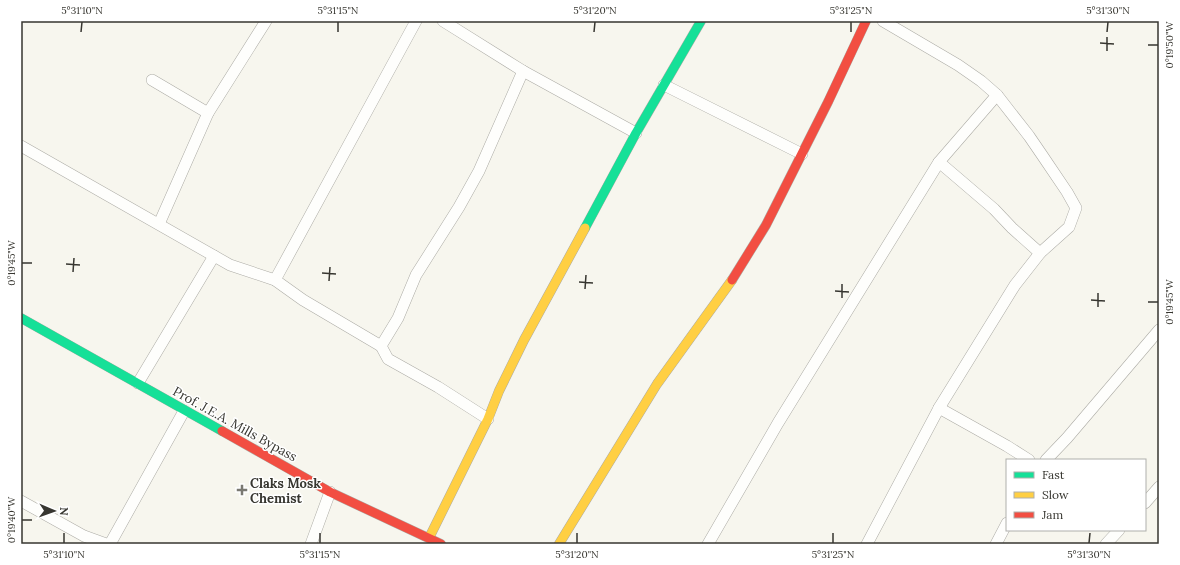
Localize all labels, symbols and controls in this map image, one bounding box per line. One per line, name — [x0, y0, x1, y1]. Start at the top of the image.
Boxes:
text: 5°31'10"N — [61, 4, 103, 17]
text: 5°31'15"N — [318, 4, 359, 17]
text: 5°31'20"N — [573, 4, 617, 17]
text: 5°31'25"N — [830, 4, 873, 17]
text: 5°31'30"N — [1086, 4, 1130, 17]
text: 0°19'50"W — [1163, 21, 1176, 68]
text: 0°19'45"W — [5, 239, 18, 286]
text: 0°19'45"W — [1163, 278, 1176, 325]
street label: Prof. J.E.A. Mills Bypass — [170, 383, 300, 465]
legend — [1006, 459, 1146, 531]
text: Fast — [1042, 467, 1065, 482]
place label: Claks Mosk Chemist — [250, 475, 321, 507]
marker: Claks Mosk Chemist — [237, 485, 247, 495]
text: Slow — [1042, 487, 1069, 502]
north arrow — [34, 491, 74, 531]
text: 0°19'40"W — [5, 496, 18, 543]
text: N — [57, 507, 71, 516]
text: Jam — [1041, 507, 1063, 522]
text: 5°31'10"N — [43, 548, 85, 561]
text: 5°31'15"N — [300, 548, 341, 561]
text: 5°31'20"N — [555, 548, 599, 561]
text: 5°31'25"N — [812, 548, 855, 561]
text: 5°31'30"N — [1067, 548, 1111, 561]

